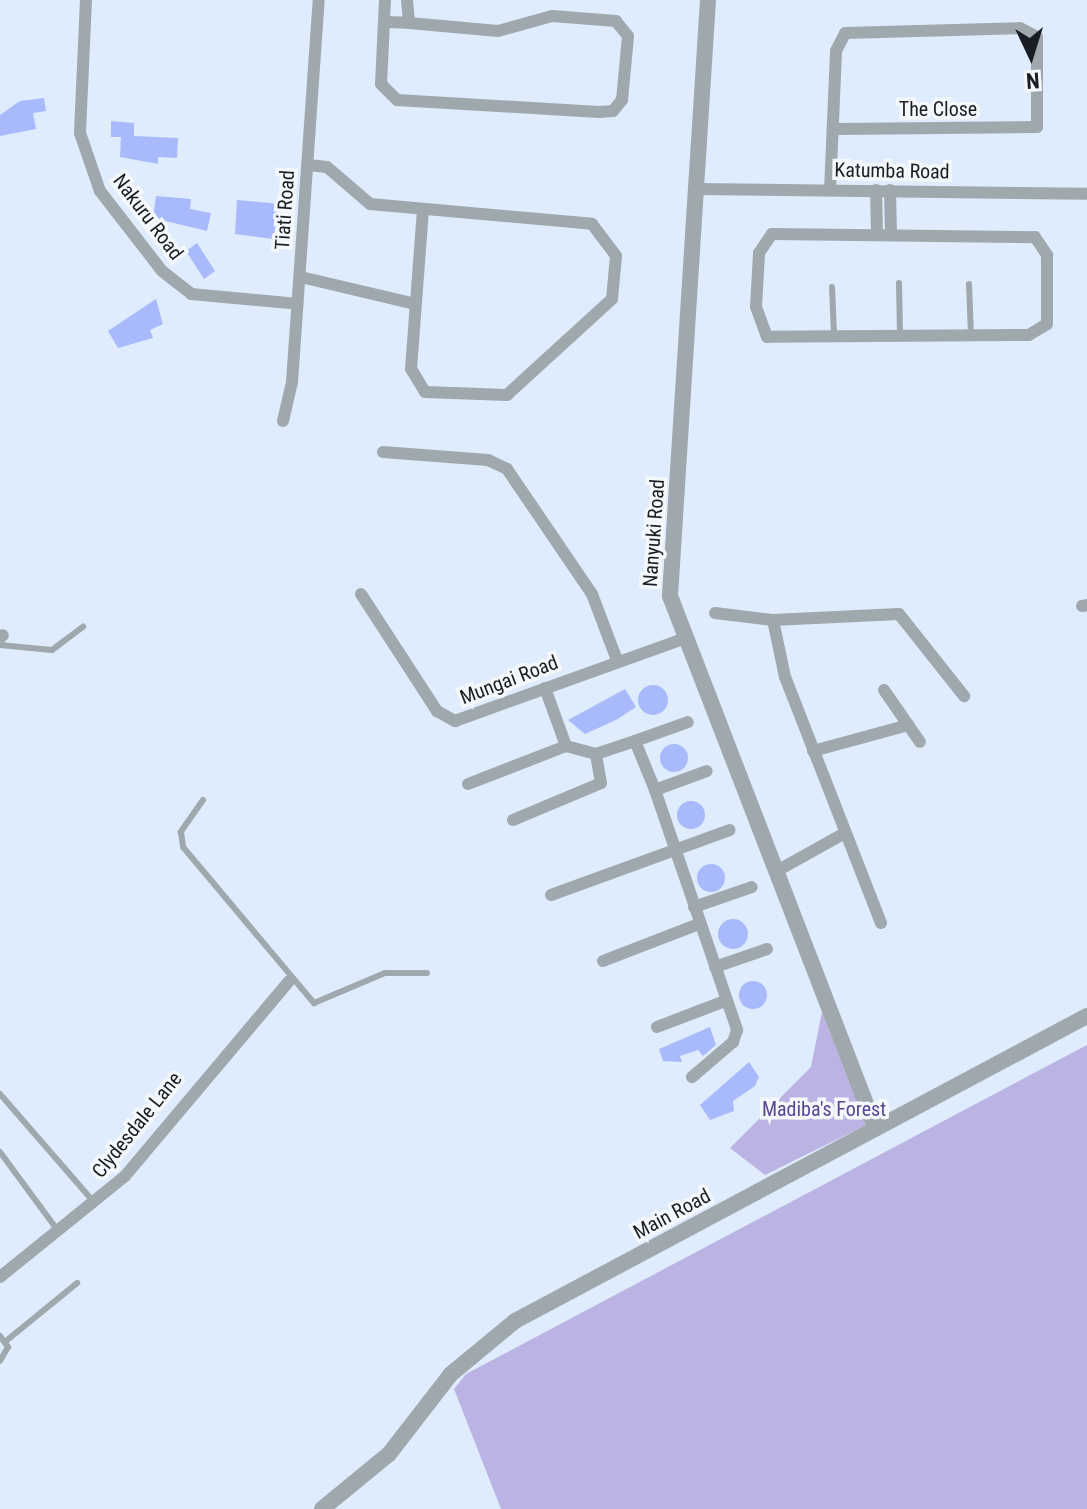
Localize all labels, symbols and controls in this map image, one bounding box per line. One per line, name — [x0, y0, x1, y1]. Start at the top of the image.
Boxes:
north arrow — [991, 16, 1071, 96]
text: N — [1025, 67, 1040, 93]
street label: The Close — [899, 97, 977, 121]
street label: Katumba Road — [834, 158, 950, 184]
street label: Nakuru Road — [108, 169, 188, 265]
street label: Tiati Road — [270, 169, 300, 251]
street label: Nanyuki Road — [638, 478, 670, 588]
street label: Mungai Road — [457, 650, 561, 710]
street label: Clydesdale Lane — [87, 1067, 187, 1183]
park label: Madiba's Forest — [762, 1097, 886, 1121]
street label: Main Road — [629, 1184, 715, 1244]

